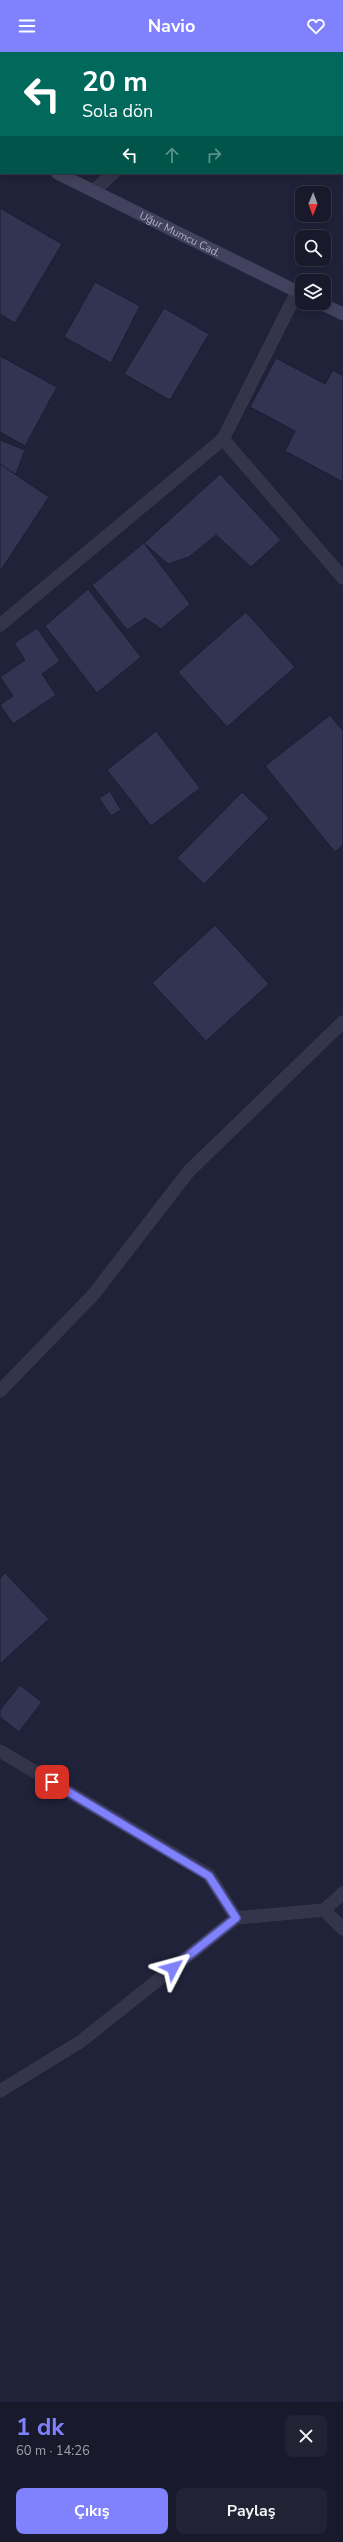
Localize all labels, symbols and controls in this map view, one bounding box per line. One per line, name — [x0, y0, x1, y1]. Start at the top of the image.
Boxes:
text: Navio — [148, 14, 195, 38]
icon: menu — [16, 15, 38, 37]
icon: heart — [305, 15, 327, 37]
text: 20 m — [82, 63, 148, 101]
icon: left — [16, 68, 68, 120]
text: Sola dön — [82, 99, 153, 123]
icon: left — [119, 144, 141, 166]
icon: ahead — [161, 144, 183, 166]
icon: right — [203, 144, 225, 166]
north arrow — [295, 186, 331, 222]
map controls — [295, 186, 331, 310]
street label: Uğur Mumcu Cad. — [137, 208, 223, 260]
button: search — [295, 230, 331, 266]
button: layers — [295, 274, 331, 310]
pin — [35, 1765, 69, 1799]
icon: arrive — [41, 1771, 63, 1793]
position arrow — [152, 1947, 194, 1989]
text: 1 dk — [16, 2411, 64, 2443]
button: close — [285, 2415, 327, 2457]
text: 60 m · 14:26 — [16, 2442, 90, 2460]
button: Çıkış — [16, 2488, 168, 2534]
button: Paylaş — [176, 2488, 327, 2534]

